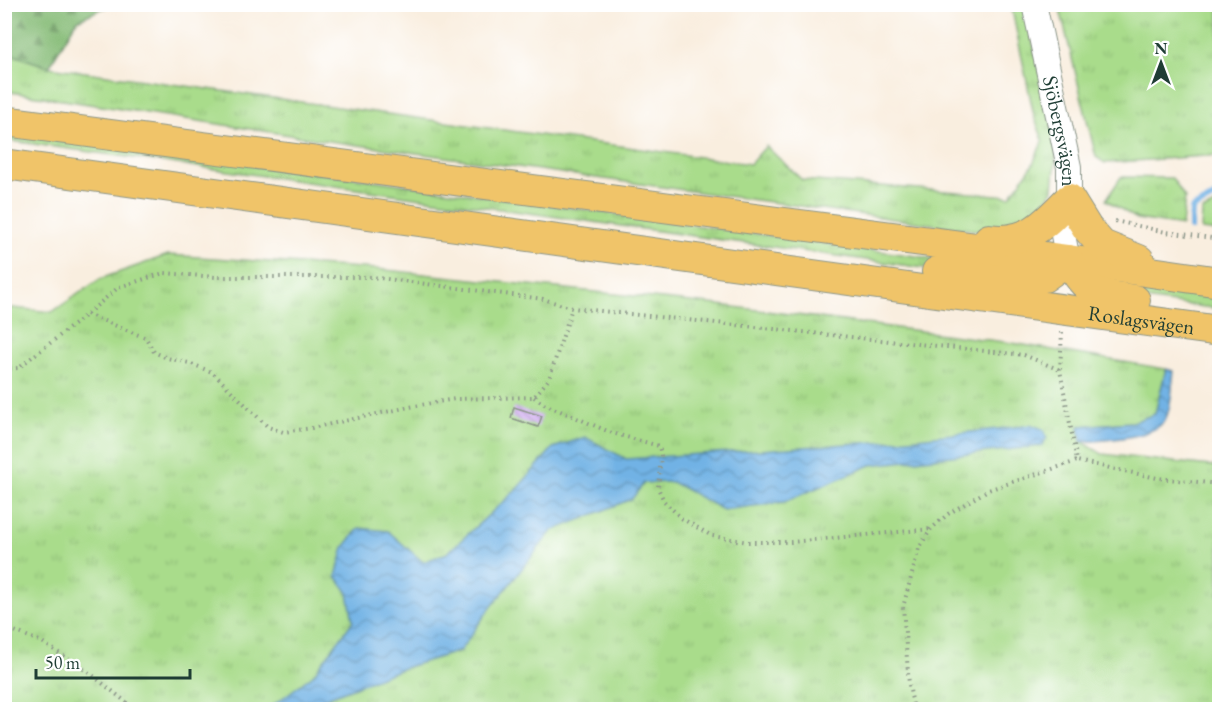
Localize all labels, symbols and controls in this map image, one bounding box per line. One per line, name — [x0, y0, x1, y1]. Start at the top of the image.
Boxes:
north arrow — [1131, 33, 1191, 93]
text: N — [1155, 38, 1168, 59]
street label: Sjöbergsvägen — [1037, 73, 1083, 187]
street label: Roslagsvägen — [1086, 299, 1196, 340]
scale bar — [36, 642, 190, 680]
text: 50 m — [45, 651, 80, 674]

